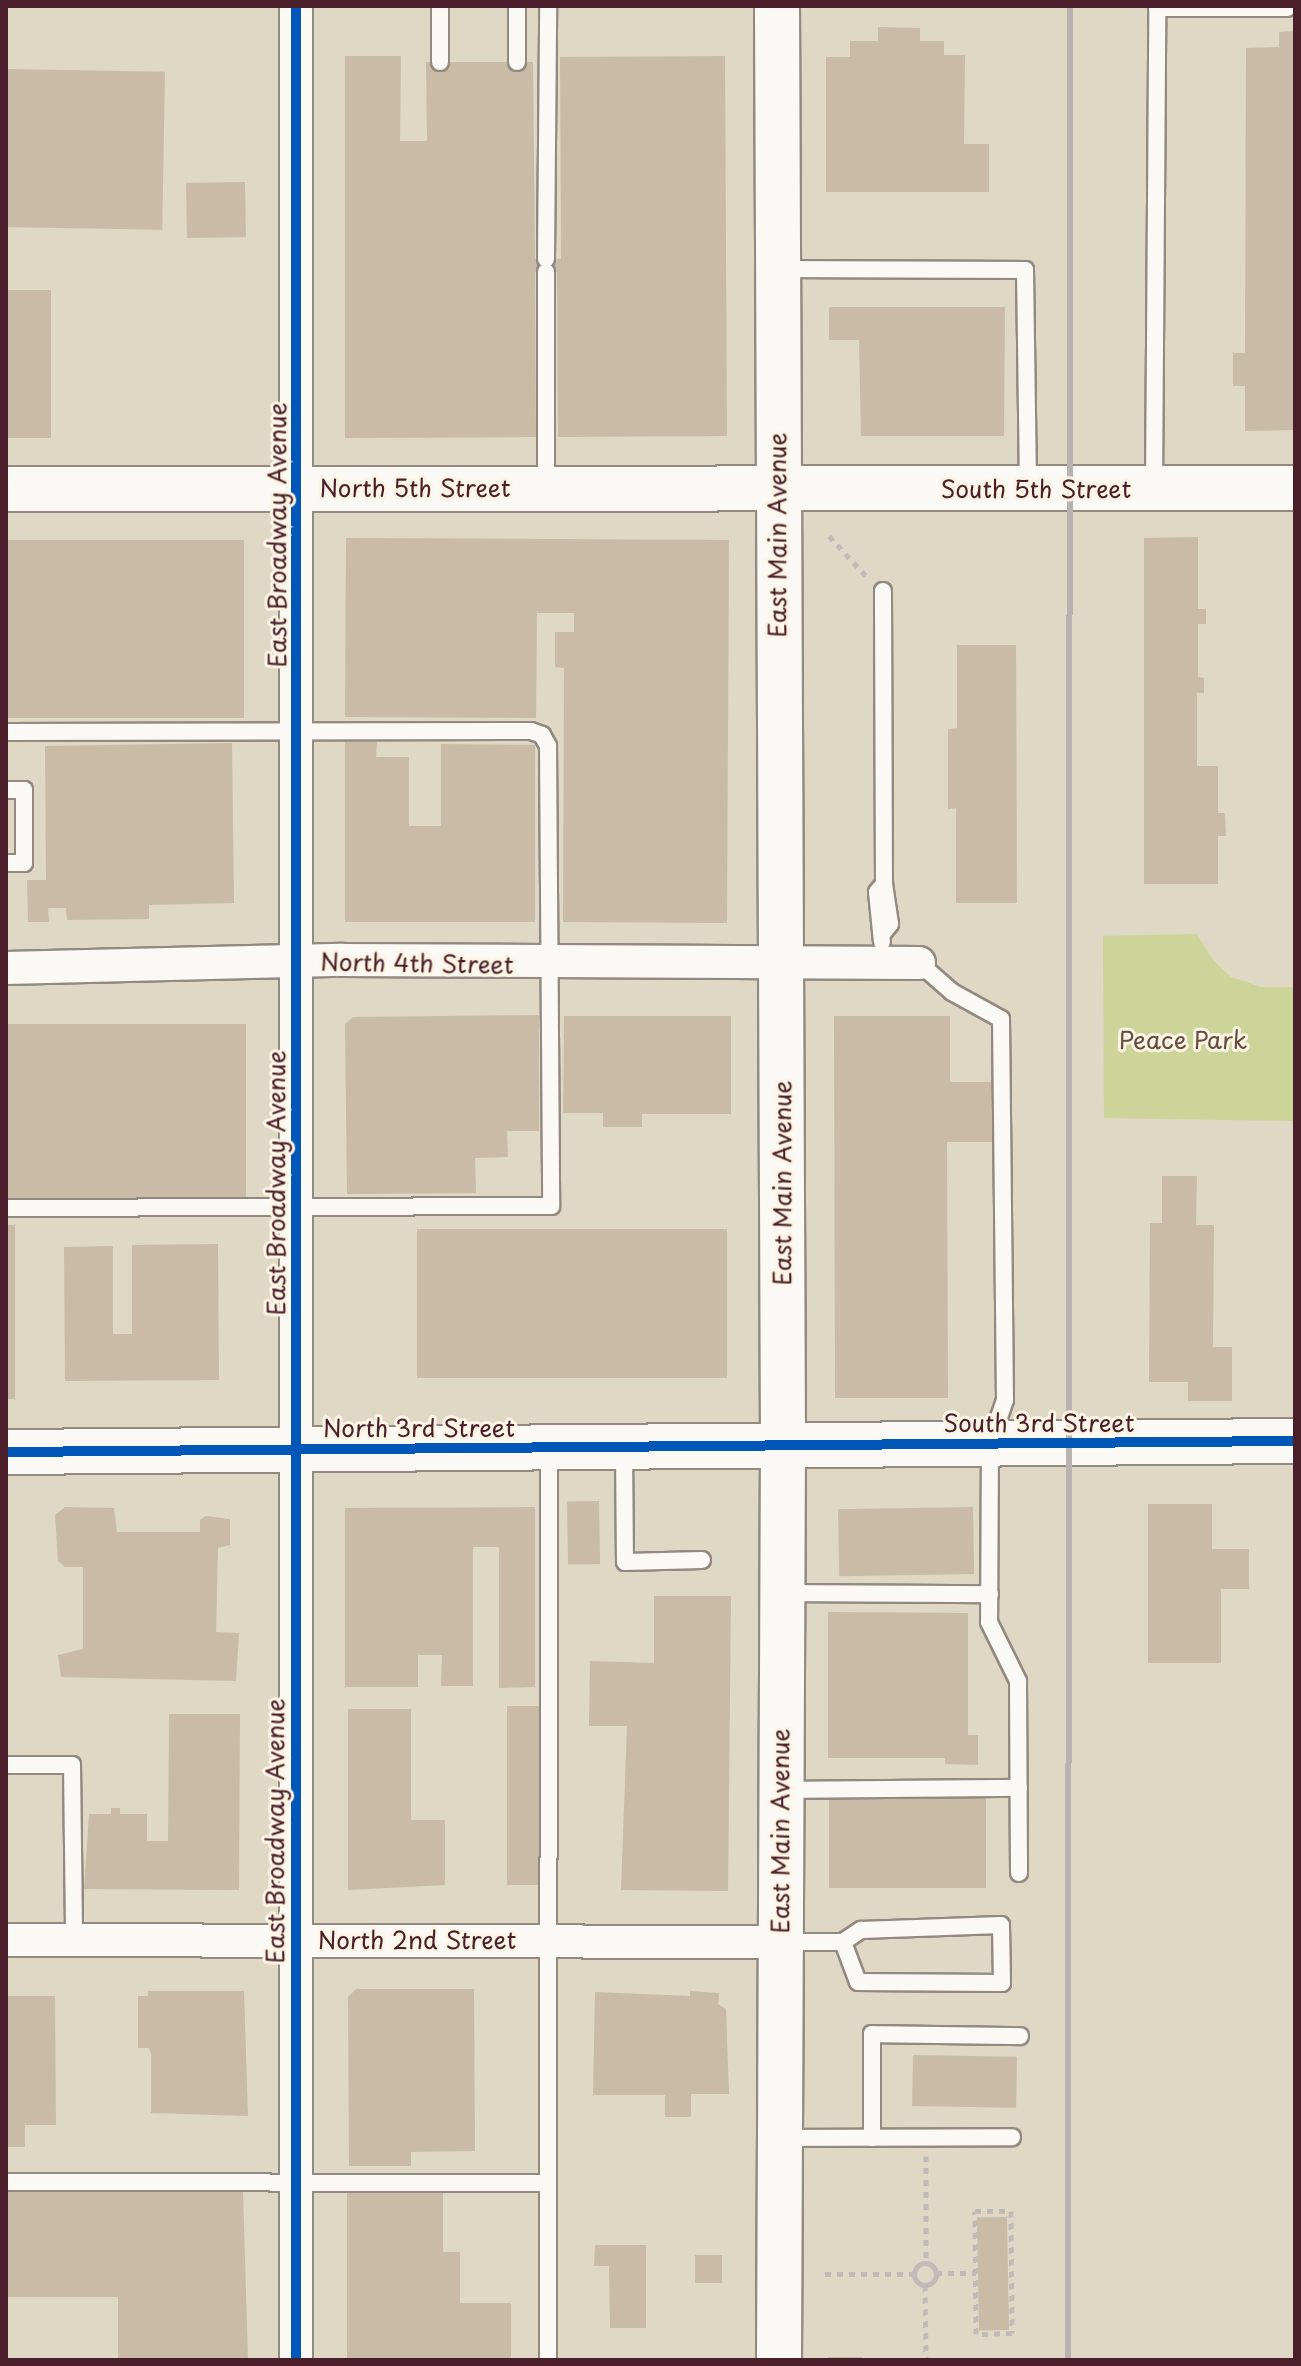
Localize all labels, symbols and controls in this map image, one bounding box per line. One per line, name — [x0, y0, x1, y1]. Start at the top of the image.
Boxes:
street label: East Broadway Avenue — [263, 403, 291, 667]
street label: East Main Avenue — [763, 432, 791, 638]
street label: North 5th Street — [318, 474, 512, 502]
street label: South 5th Street — [940, 475, 1132, 503]
street label: North 4th Street — [320, 947, 514, 979]
park label: Peace Park — [1119, 1026, 1247, 1054]
street label: East Broadway Avenue — [262, 1051, 290, 1315]
street label: East Main Avenue — [768, 1080, 796, 1286]
street label: South 3rd Street — [942, 1409, 1136, 1437]
street label: North 3rd Street — [322, 1414, 516, 1442]
street label: East Broadway Avenue — [261, 1699, 289, 1963]
street label: East Main Avenue — [766, 1728, 794, 1934]
street label: North 2nd Street — [317, 1926, 517, 1954]

